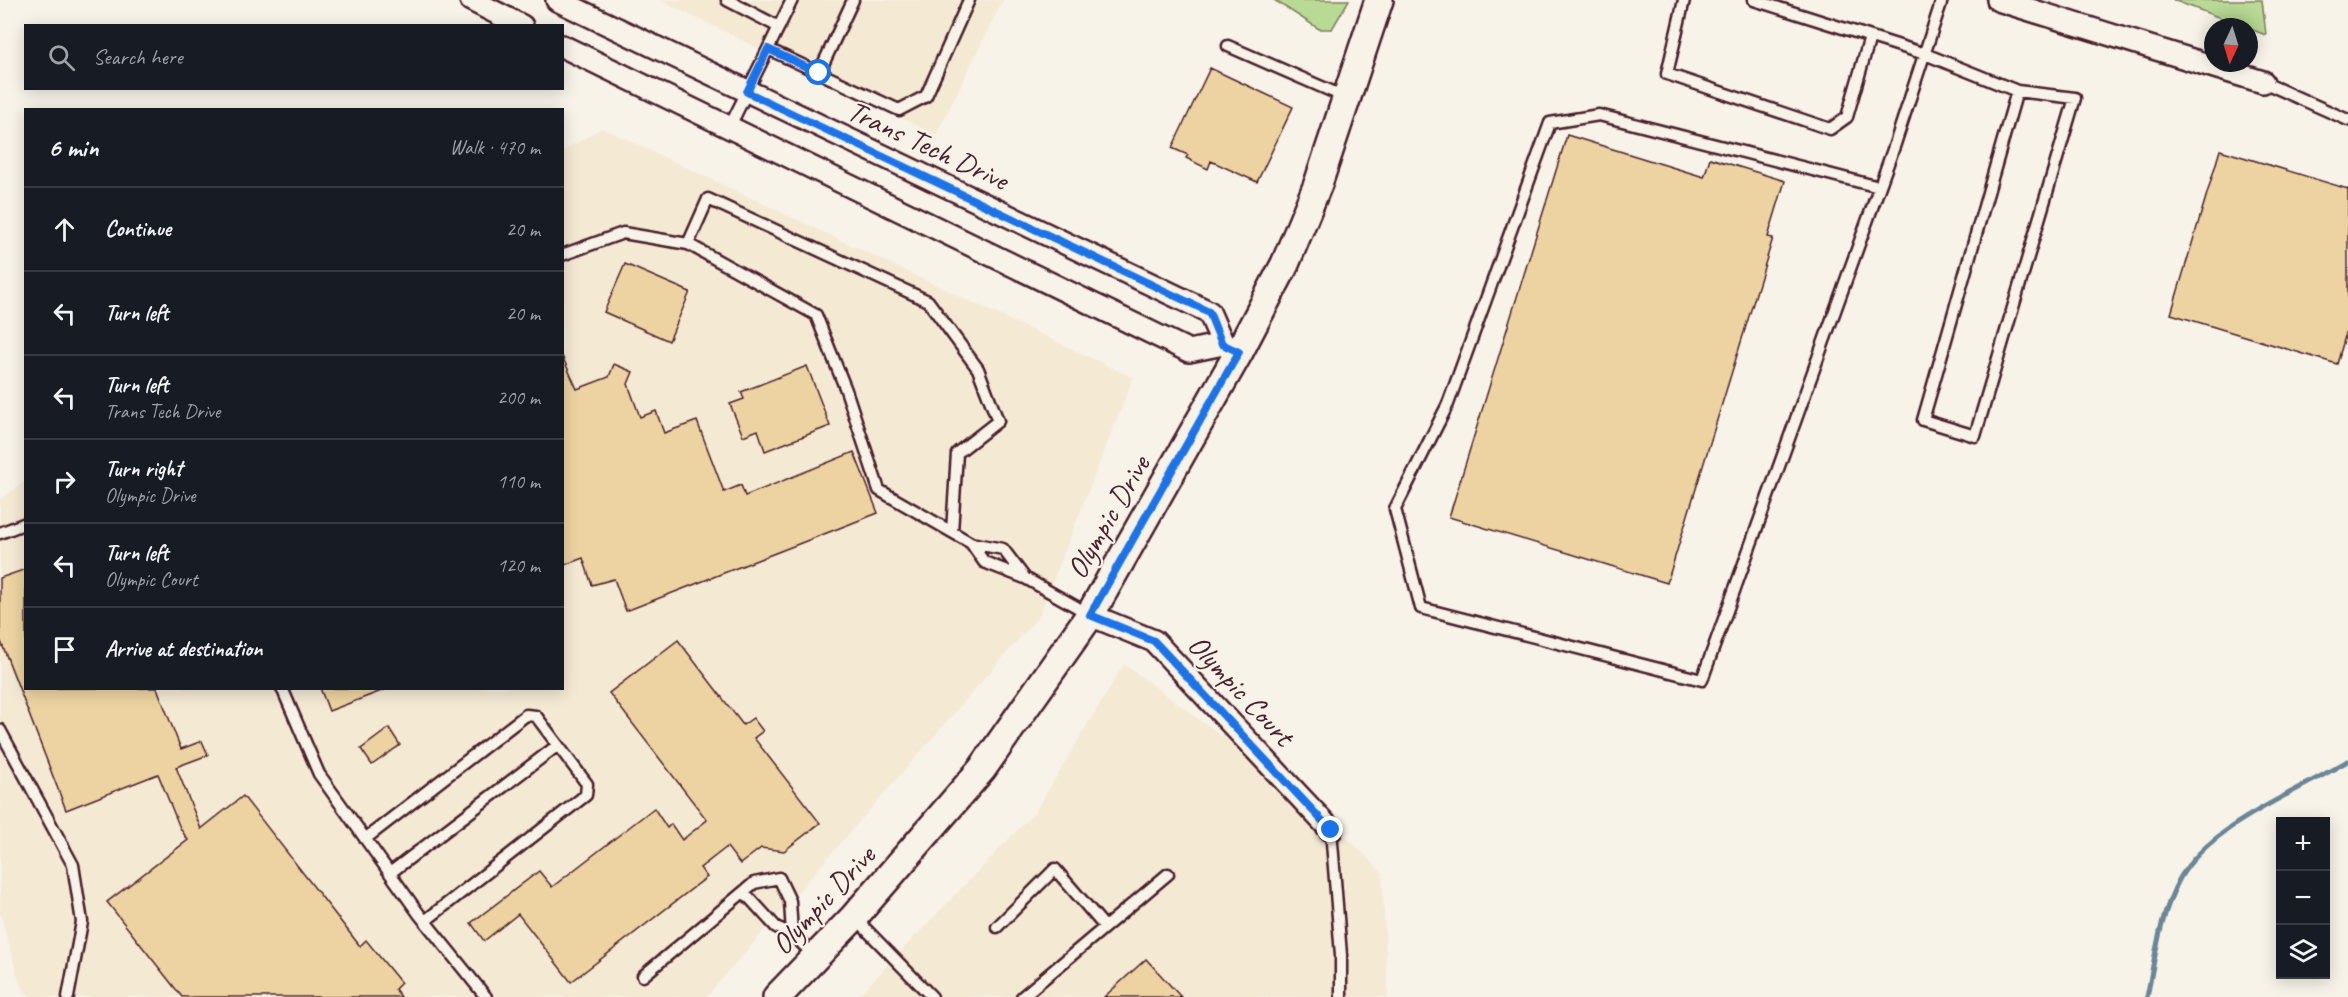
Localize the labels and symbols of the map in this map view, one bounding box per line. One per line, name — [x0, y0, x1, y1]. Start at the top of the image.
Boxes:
north arrow — [2204, 18, 2258, 72]
route start — [805, 59, 831, 85]
street label: Trans Tech Drive — [842, 91, 1016, 200]
street label: Olympic Drive — [1058, 447, 1160, 585]
street label: Olympic Court — [1180, 626, 1304, 756]
route end — [1317, 816, 1343, 842]
street label: Olympic Drive — [763, 836, 885, 963]

